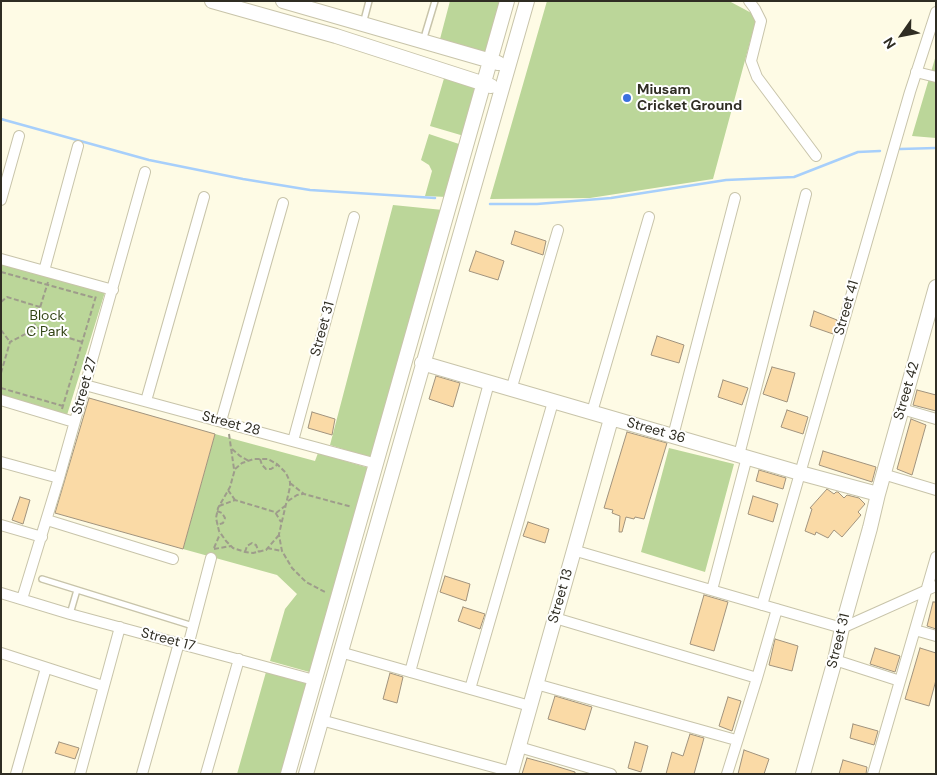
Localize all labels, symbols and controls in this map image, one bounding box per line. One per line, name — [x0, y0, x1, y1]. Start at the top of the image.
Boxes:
north arrow — [877, 10, 927, 60]
text: N — [879, 34, 900, 52]
place label: Miusam Cricket Ground — [637, 82, 742, 114]
marker: Miusam Cricket Ground — [621, 92, 633, 104]
street label: Street 41 — [831, 279, 863, 337]
street label: Street 31 — [308, 300, 338, 358]
park label: Block C Park — [26, 308, 68, 341]
street label: Street 27 — [69, 355, 101, 417]
street label: Street 42 — [891, 360, 923, 422]
street label: Street 28 — [200, 408, 262, 440]
street label: Street 36 — [625, 415, 687, 447]
street label: Street 13 — [545, 567, 577, 625]
street label: Street 31 — [824, 612, 854, 670]
street label: Street 17 — [139, 625, 197, 655]

